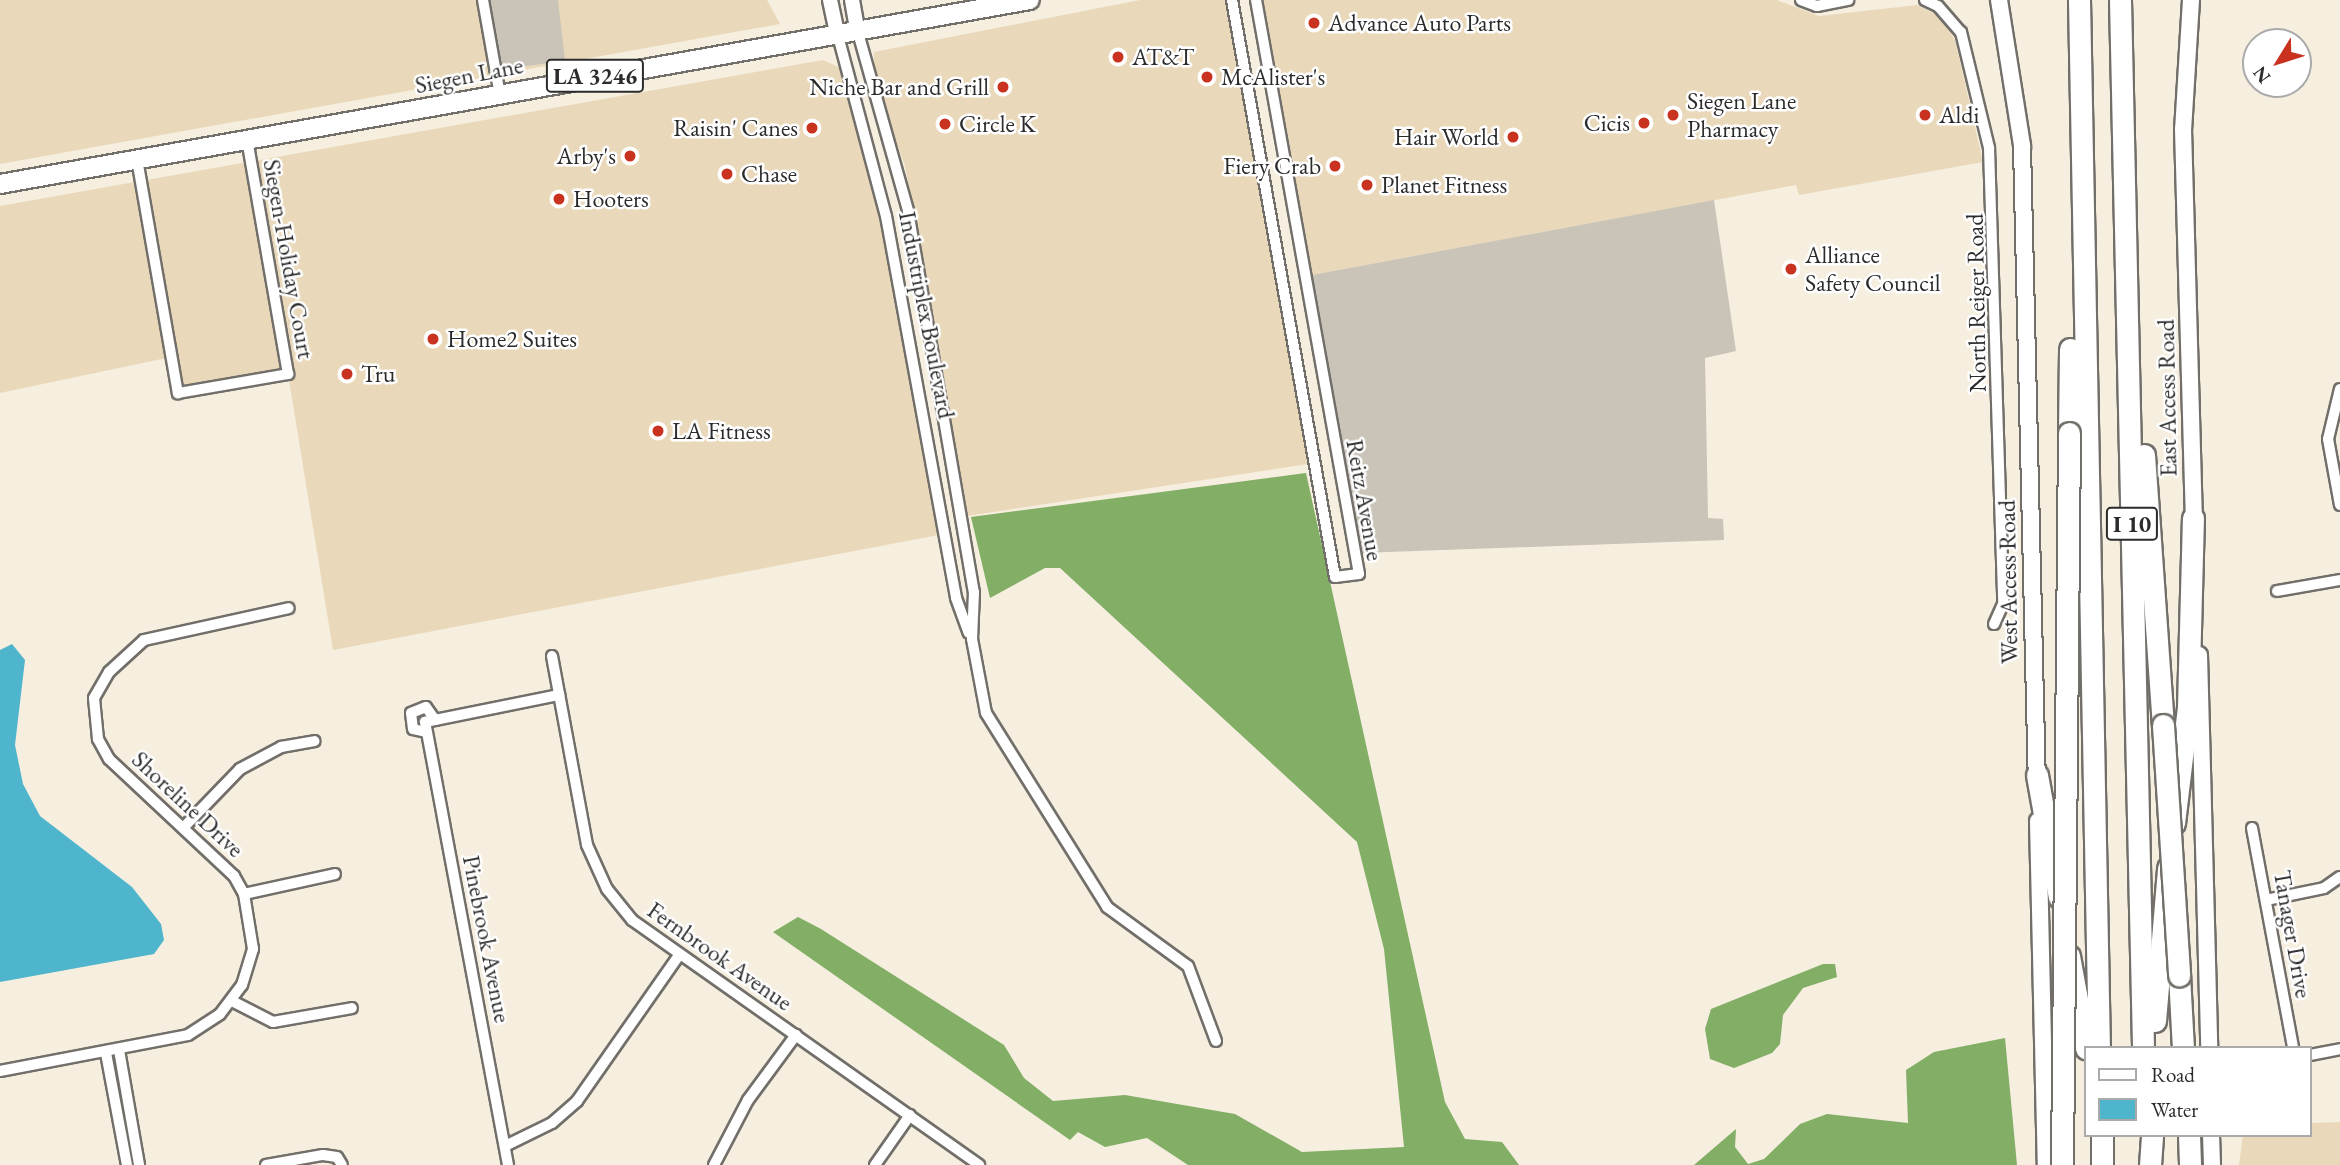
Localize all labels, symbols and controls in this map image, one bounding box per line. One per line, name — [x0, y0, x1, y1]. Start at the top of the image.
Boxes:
place label: Advance Auto Parts — [1328, 9, 1511, 37]
marker: Advance Auto Parts — [1306, 15, 1322, 31]
north arrow — [2242, 28, 2312, 98]
place label: AT&T — [1132, 43, 1194, 71]
marker: AT&T — [1110, 49, 1126, 65]
street label: Siegen Lane — [413, 50, 525, 100]
road number: LA 3246 — [544, 57, 646, 96]
text: N — [2247, 61, 2276, 89]
place label: McAlister's — [1221, 63, 1325, 91]
marker: McAlister's — [1199, 69, 1215, 85]
place label: Niche Bar and Grill — [809, 73, 989, 101]
marker: Niche Bar and Grill — [995, 79, 1011, 95]
place label: Siegen Lane Pharmacy — [1687, 87, 1796, 143]
place label: Aldi — [1939, 101, 1979, 129]
marker: Siegen Lane Pharmacy — [1665, 107, 1681, 123]
marker: Aldi — [1917, 107, 1933, 123]
place label: Cicis — [1584, 109, 1630, 137]
place label: Circle K — [959, 110, 1036, 138]
place label: Raisin' Canes — [673, 114, 798, 142]
marker: Cicis — [1636, 115, 1652, 131]
marker: Circle K — [937, 116, 953, 132]
marker: Raisin' Canes — [804, 120, 820, 136]
place label: Hair World — [1394, 123, 1499, 151]
marker: Hair World — [1505, 129, 1521, 145]
place label: Arby's — [557, 142, 616, 170]
marker: Arby's — [622, 148, 638, 164]
place label: Fiery Crab — [1223, 152, 1321, 180]
street label: Siegen-Holiday Court — [257, 157, 321, 361]
marker: Fiery Crab — [1327, 158, 1343, 174]
place label: Chase — [741, 160, 797, 188]
marker: Chase — [719, 166, 735, 182]
place label: Planet Fitness — [1381, 171, 1507, 199]
marker: Planet Fitness — [1359, 177, 1375, 193]
place label: Hooters — [573, 185, 649, 213]
marker: Hooters — [551, 191, 567, 207]
street label: Industriplex Boulevard — [893, 209, 961, 421]
street label: North Reiger Road — [1960, 213, 1992, 393]
place label: Alliance Safety Council — [1805, 241, 1941, 297]
marker: Alliance Safety Council — [1783, 261, 1799, 277]
street label: East Access Road — [2151, 319, 2183, 477]
place label: Home2 Suites — [447, 325, 577, 353]
marker: Home2 Suites — [425, 331, 441, 347]
place label: Tru — [361, 360, 395, 388]
marker: Tru — [339, 366, 355, 382]
place label: LA Fitness — [672, 417, 771, 445]
marker: LA Fitness — [650, 423, 666, 439]
street label: Reitz Avenue — [1340, 437, 1390, 563]
street label: West Access Road — [1992, 500, 2024, 664]
road number: I 10 — [2106, 504, 2158, 544]
street label: Shoreline Drive — [126, 745, 250, 863]
street label: Pinebrook Avenue — [457, 853, 517, 1025]
street label: Tanager Drive — [2268, 868, 2318, 1000]
street label: Fernbrook Avenue — [642, 895, 798, 1017]
legend — [2084, 1046, 2312, 1137]
text: Road — [2151, 1061, 2195, 1088]
text: Water — [2151, 1096, 2198, 1123]

